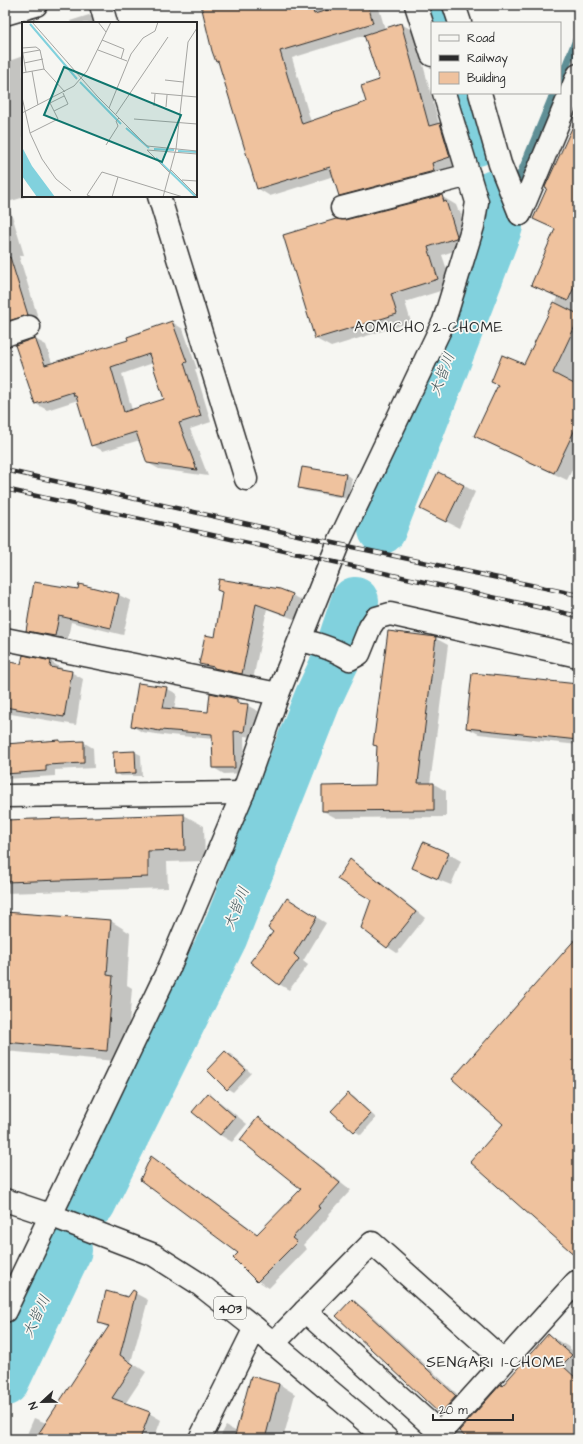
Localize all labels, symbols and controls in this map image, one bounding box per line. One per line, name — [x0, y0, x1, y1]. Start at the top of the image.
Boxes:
inset map — [22, 22, 197, 197]
legend — [431, 22, 561, 94]
text: Road — [467, 30, 495, 47]
text: Railway — [467, 50, 508, 68]
text: Building — [467, 70, 505, 88]
district label: AOMICHO 2-CHOME — [354, 317, 504, 338]
water label: 大皆川 — [425, 349, 460, 399]
water label: 大皆川 — [218, 883, 255, 933]
water label: 大皆川 — [17, 1291, 55, 1341]
road number: 403 — [214, 1297, 246, 1319]
district label: SENGARI 1-CHOME — [426, 1352, 566, 1373]
north arrow — [22, 1382, 62, 1422]
scale bar — [433, 1396, 513, 1422]
text: N — [25, 1399, 41, 1412]
text: 20 m — [439, 1402, 468, 1419]

